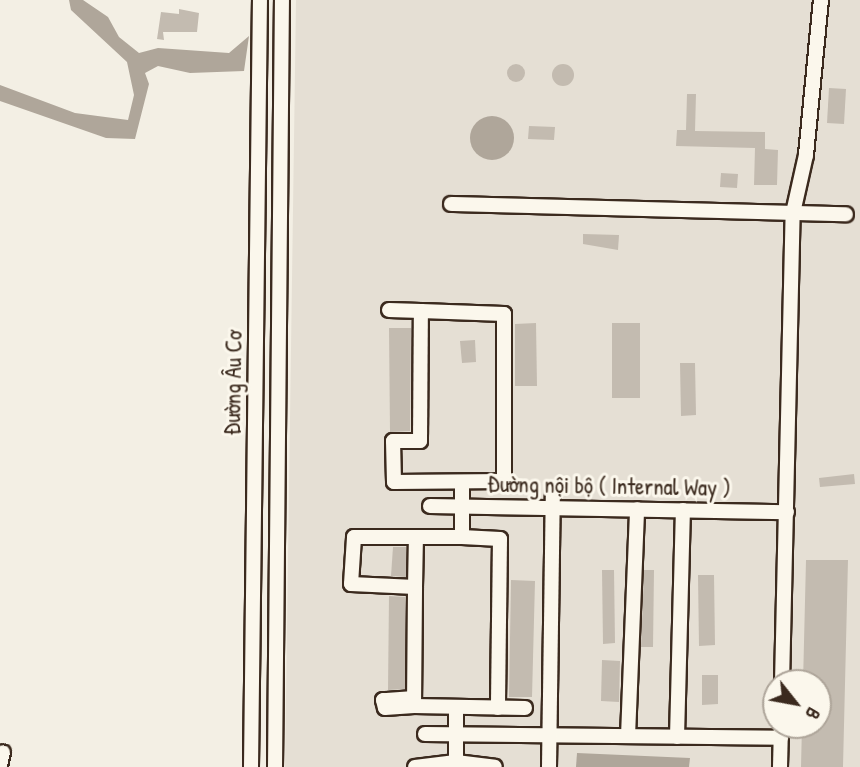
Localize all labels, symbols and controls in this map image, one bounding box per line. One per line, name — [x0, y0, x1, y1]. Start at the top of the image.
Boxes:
street label: Đường Âu Cơ — [218, 330, 248, 436]
street label: Đường nội bộ ( Internal Way ) — [487, 470, 731, 502]
north arrow — [762, 669, 832, 739]
text: B — [800, 703, 827, 725]

